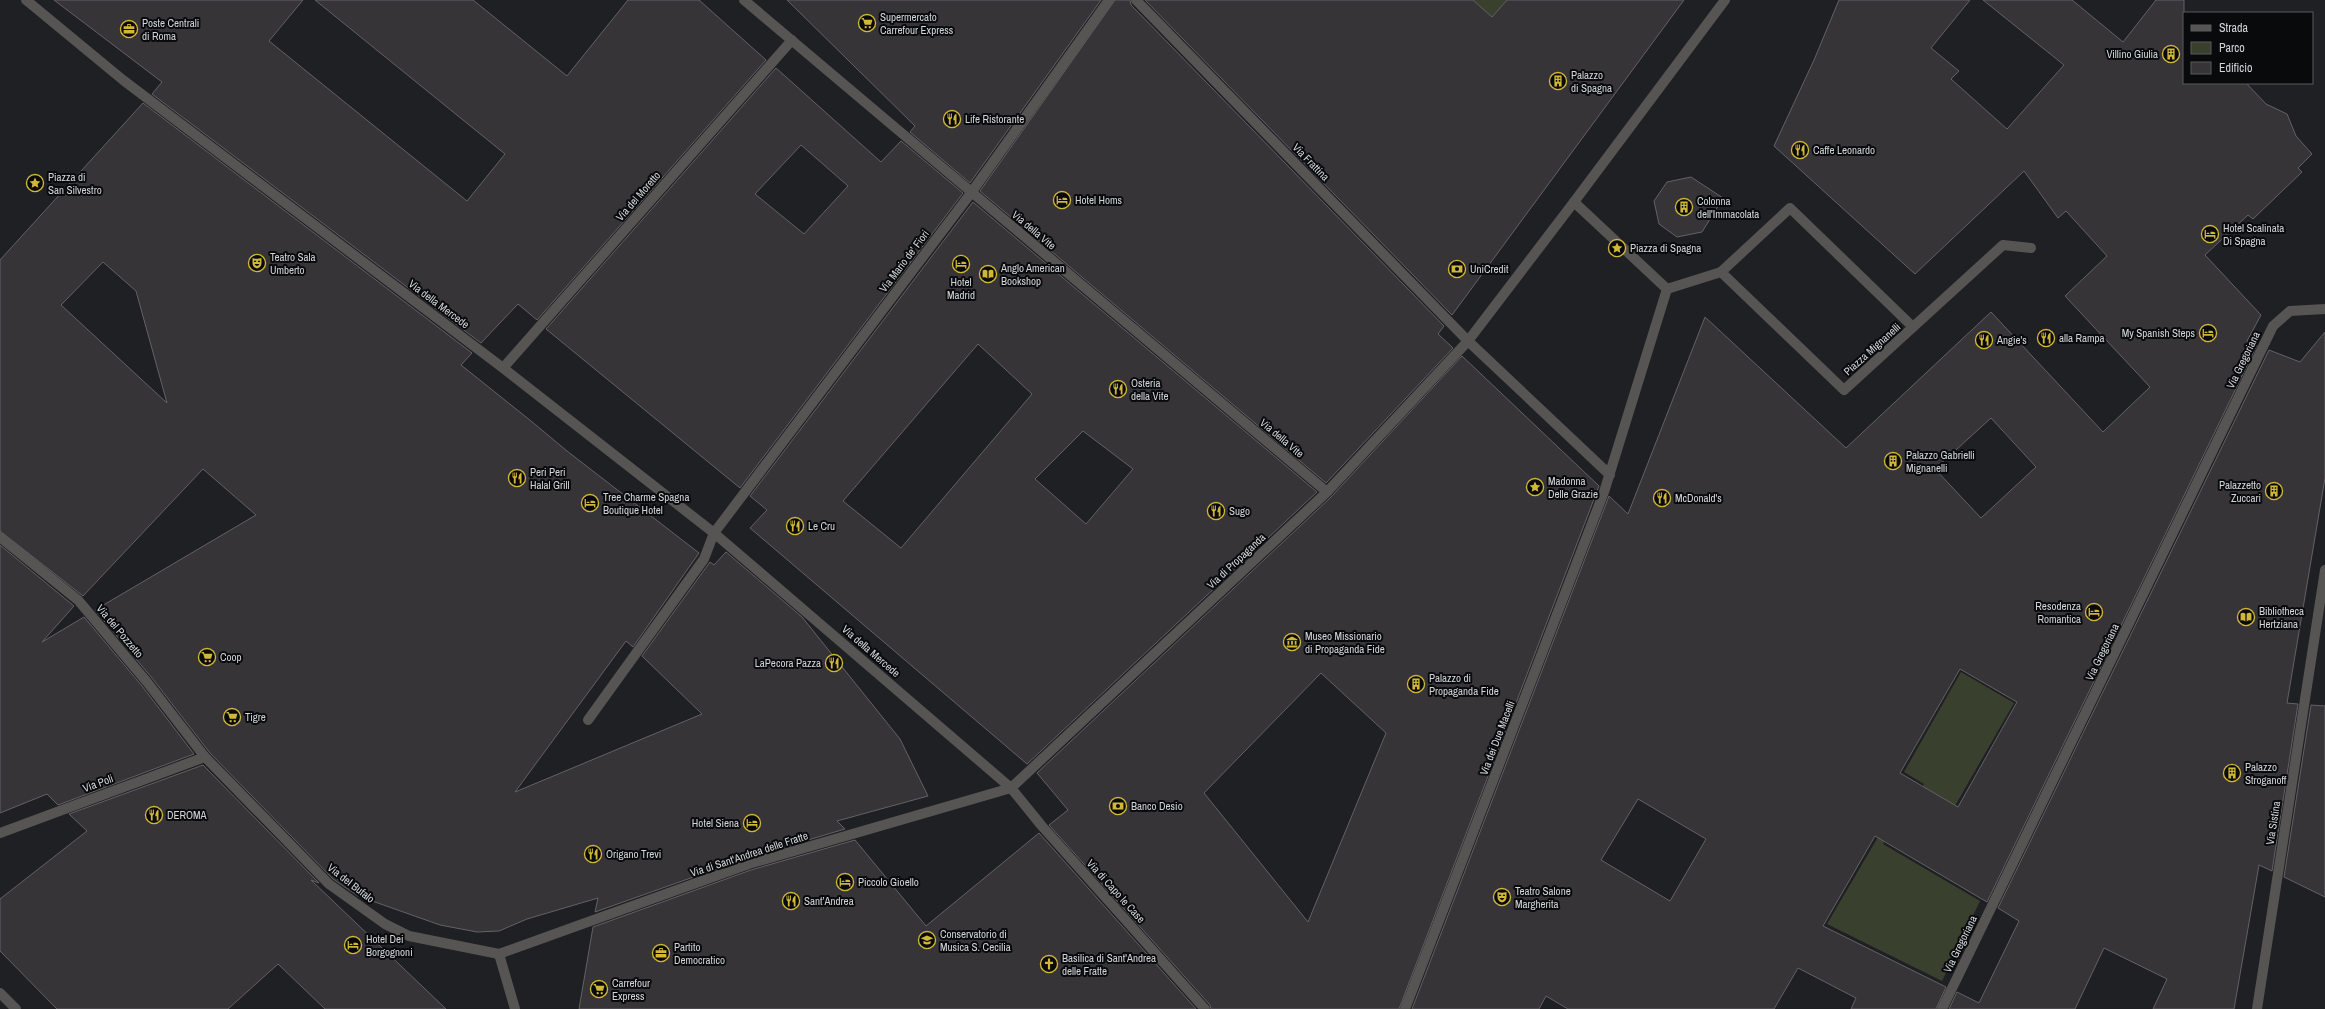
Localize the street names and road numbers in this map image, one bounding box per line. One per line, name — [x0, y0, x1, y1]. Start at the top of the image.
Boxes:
street label: Via Frattina — [1290, 140, 1332, 184]
street label: Via del Moretto — [613, 168, 663, 224]
street label: Via della Vite — [1009, 207, 1059, 253]
street label: Via Mario de' Fiori — [876, 227, 932, 295]
street label: Via della Mercede — [406, 277, 472, 331]
street label: Piazza Mignanelli — [1841, 320, 1903, 378]
street label: Via Gregoriana — [2223, 329, 2263, 391]
street label: Via della Vite — [1257, 415, 1307, 461]
street label: Via di Propaganda — [1204, 530, 1268, 592]
street label: Via del Pozzetto — [94, 601, 146, 661]
street label: Via Gregoriana — [2082, 621, 2122, 683]
street label: Via della Mercede — [839, 622, 903, 680]
street label: Via dei Due Macelli — [1476, 699, 1518, 777]
street label: Via Poli — [81, 771, 115, 795]
street label: Via Sistina — [2263, 800, 2283, 846]
street label: Via di Sant'Andrea delle Fratte — [688, 828, 810, 880]
street label: Via di Capo le Case — [1084, 856, 1148, 926]
street label: Via del Bufalo — [325, 860, 377, 906]
street label: Via Gregoriana — [1940, 913, 1980, 975]

